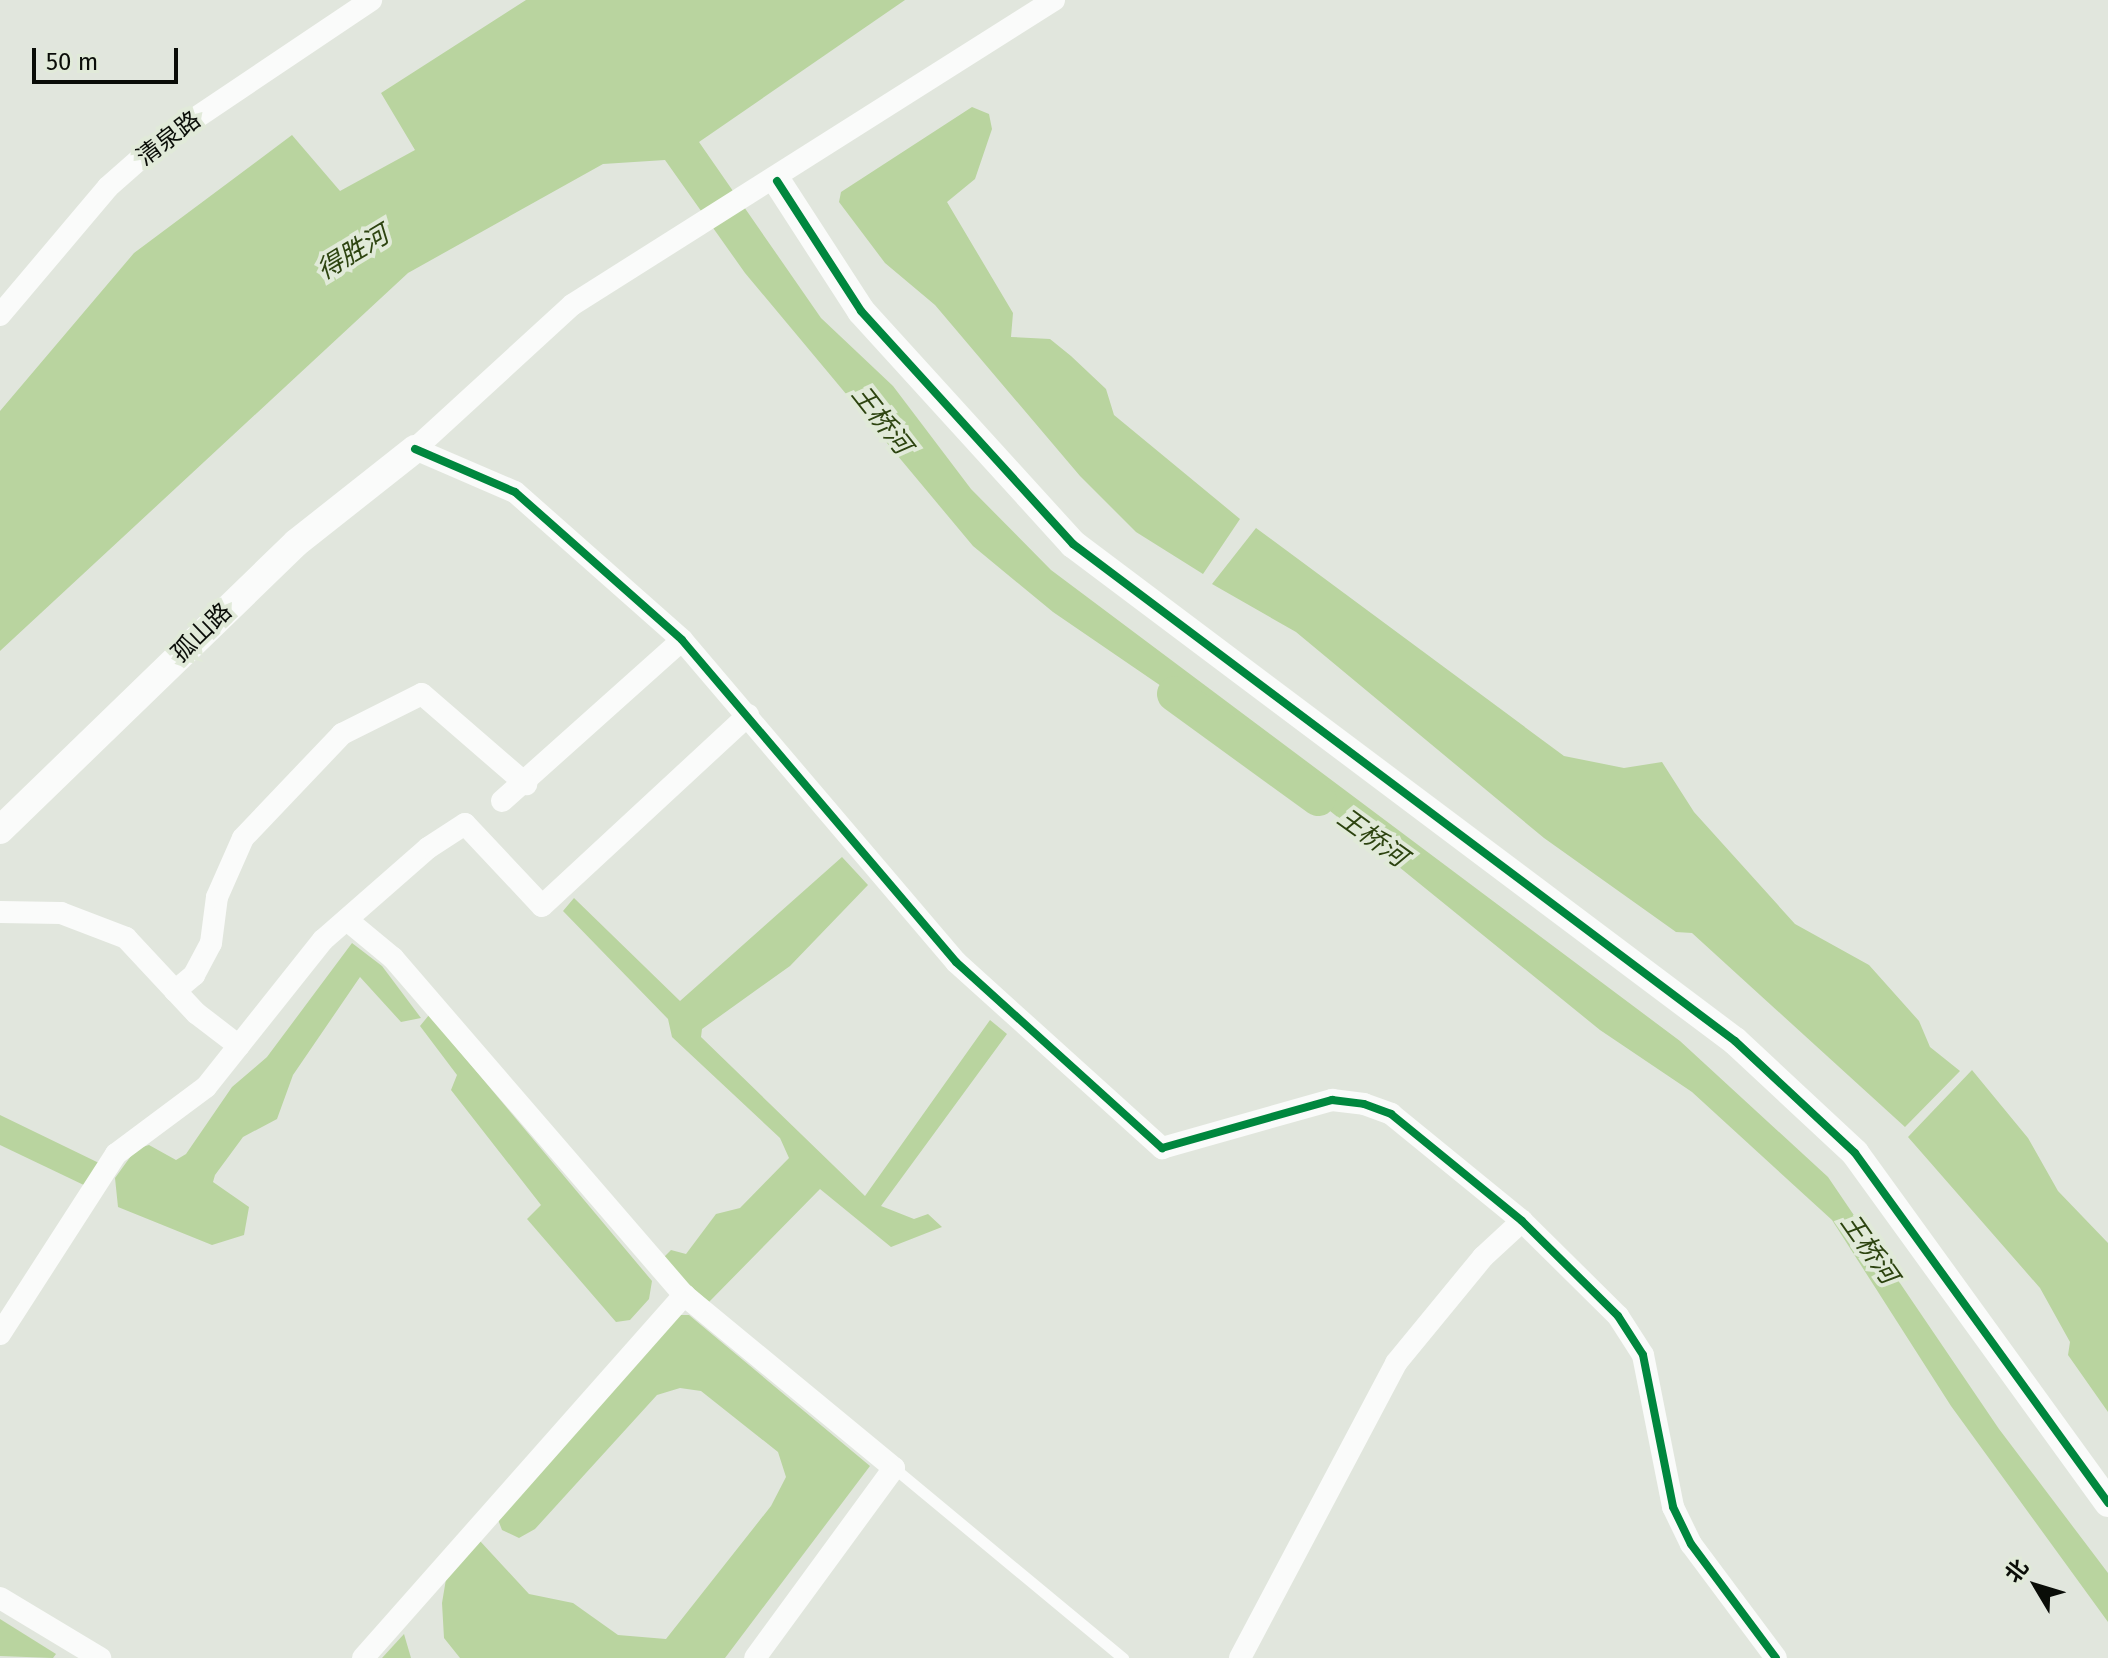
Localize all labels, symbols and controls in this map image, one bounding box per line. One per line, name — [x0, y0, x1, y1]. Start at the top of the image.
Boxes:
scale bar — [36, 32, 182, 82]
text: 50 m — [46, 48, 98, 76]
street label: 清泉路 — [132, 106, 206, 172]
water label: 得胜河 — [312, 220, 394, 286]
water label: 王桥河 — [845, 380, 917, 460]
street label: 孤山路 — [166, 598, 238, 668]
water label: 王桥河 — [1331, 802, 1413, 874]
water label: 王桥河 — [1834, 1208, 1904, 1290]
north arrow — [1996, 1546, 2076, 1626]
text: 北 — [1999, 1554, 2034, 1588]

